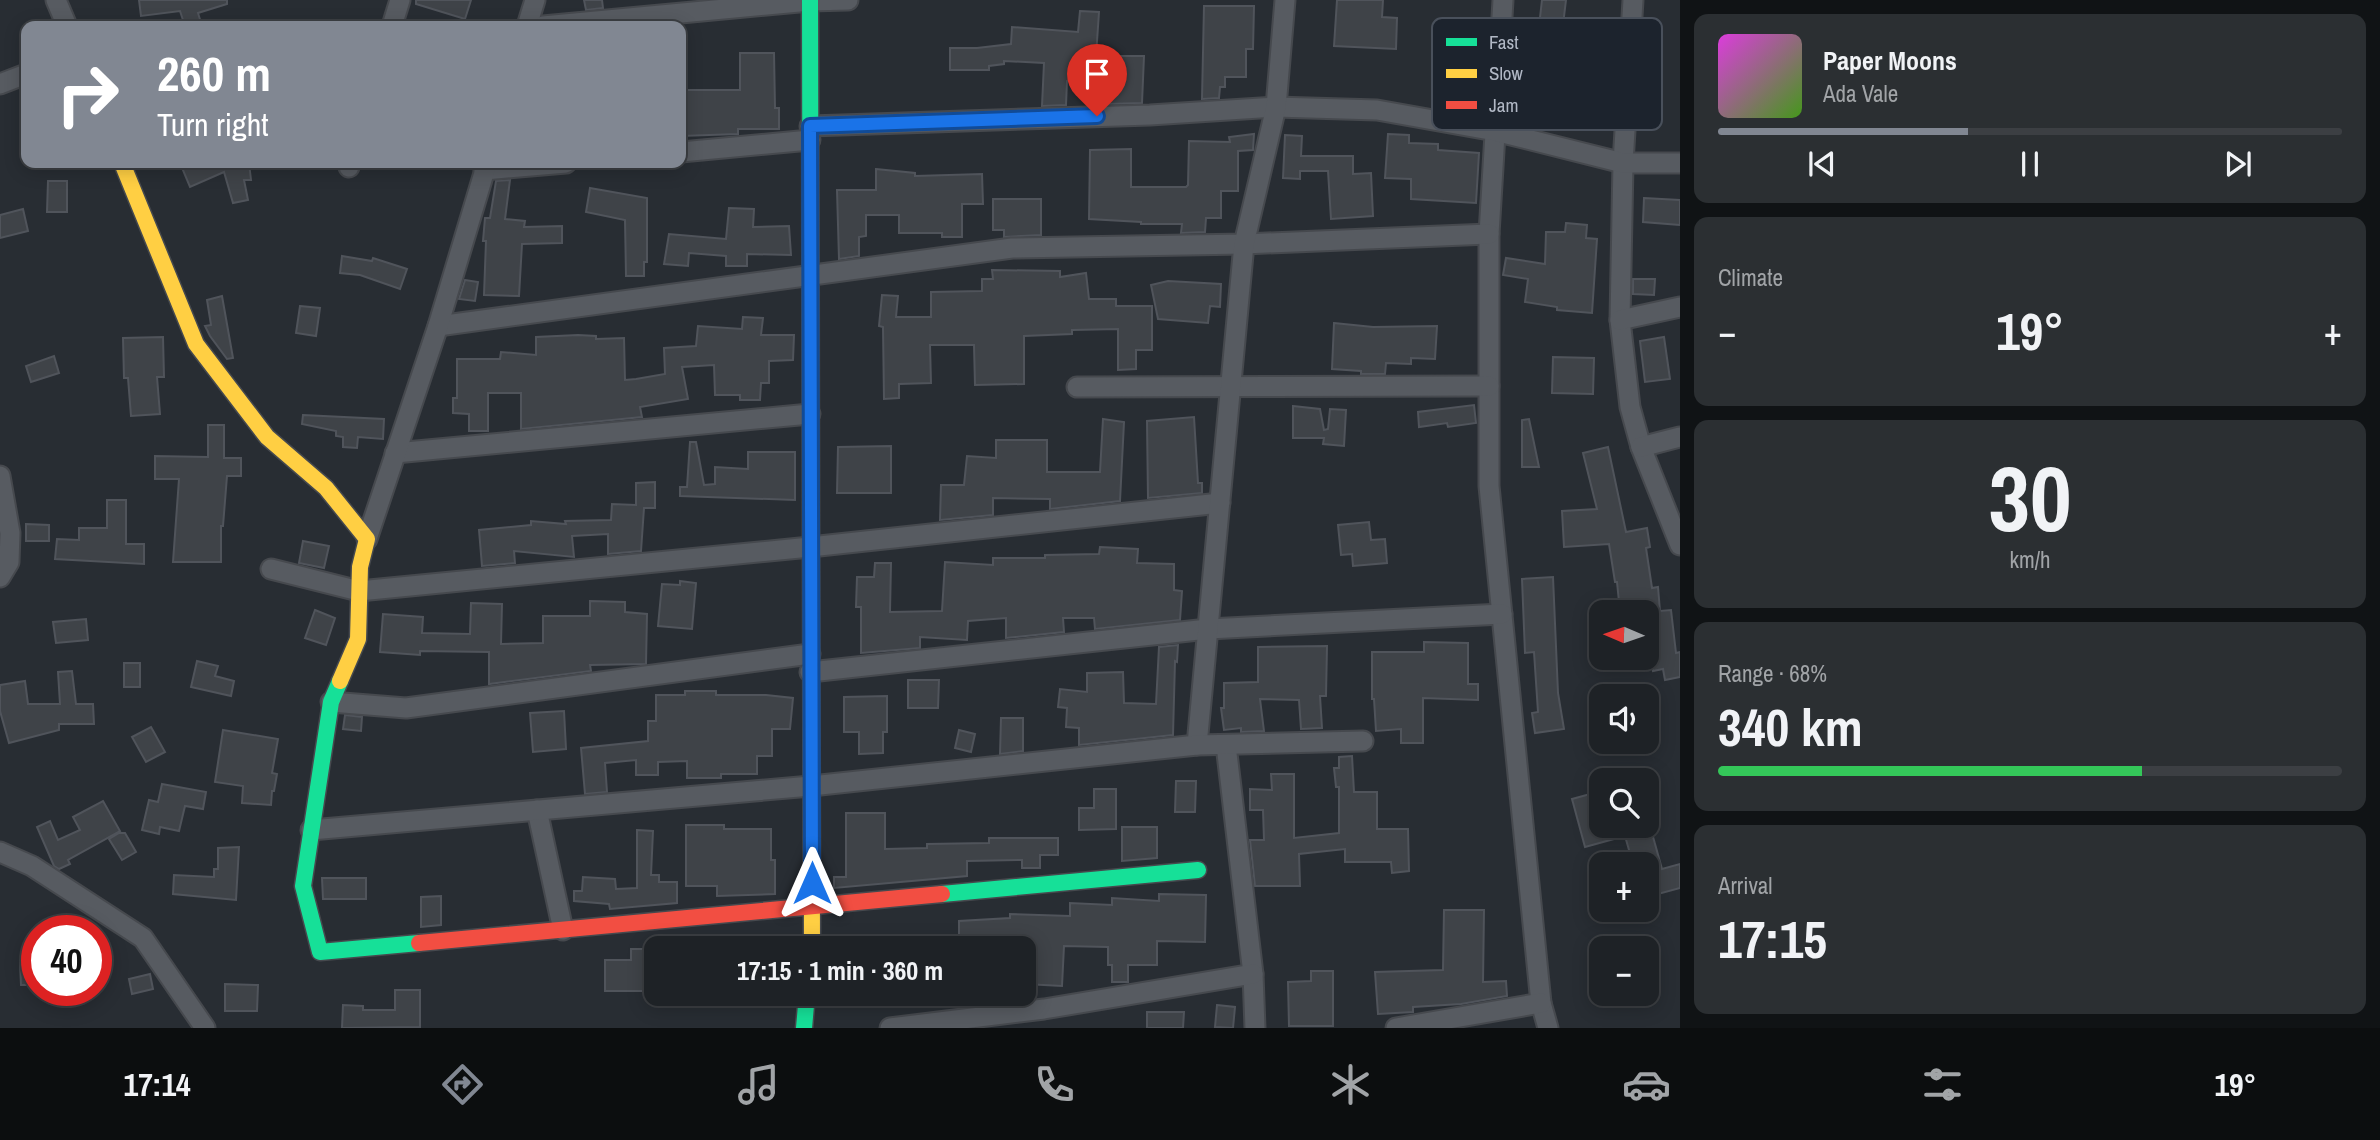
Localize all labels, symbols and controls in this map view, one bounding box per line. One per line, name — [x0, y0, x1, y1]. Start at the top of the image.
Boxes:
legend — [1432, 18, 1662, 130]
text: Fast — [1489, 29, 1519, 55]
text: 260 m — [157, 40, 271, 106]
text: Paper Moons — [1823, 43, 1957, 78]
pin — [1067, 44, 1127, 116]
icon: right — [42, 49, 133, 140]
icon: arrive — [1078, 55, 1116, 93]
text: Slow — [1489, 60, 1524, 86]
text: Ada Vale — [1823, 78, 1898, 109]
text: Jam — [1489, 92, 1518, 118]
text: Turn right — [157, 103, 269, 146]
icon: previous — [1803, 145, 1841, 183]
icon: pause — [2011, 145, 2049, 183]
icon: next — [2219, 145, 2257, 183]
text: Climate — [1718, 262, 1783, 293]
text: 19° — [1996, 296, 2064, 366]
text: − — [1718, 306, 1736, 357]
text: + — [2324, 306, 2342, 357]
text: 30 — [1989, 437, 2072, 559]
text: km/h — [2010, 544, 2050, 575]
north arrow — [1589, 600, 1659, 670]
map controls — [1589, 600, 1659, 1006]
text: Range · 68% — [1718, 658, 1827, 689]
button: sound — [1589, 684, 1659, 754]
text: 340 km — [1718, 692, 1863, 762]
button: search — [1589, 768, 1659, 838]
position arrow — [775, 846, 849, 920]
button: + — [1589, 852, 1659, 922]
text: Arrival — [1718, 870, 1773, 901]
text: 17:15 — [1718, 904, 1827, 974]
speed limit sign: 40 — [21, 915, 112, 1006]
button: − — [1589, 936, 1659, 1006]
text: 17:15 · 1 min · 360 m — [737, 953, 943, 988]
icon: directions — [438, 1060, 487, 1109]
icon: music — [734, 1060, 783, 1109]
icon: phone — [1030, 1060, 1079, 1109]
icon: climate — [1326, 1060, 1375, 1109]
icon: car — [1622, 1060, 1671, 1109]
icon: filters — [1918, 1060, 1967, 1109]
text: 17:14 — [124, 1063, 191, 1106]
text: 19° — [2214, 1063, 2256, 1106]

